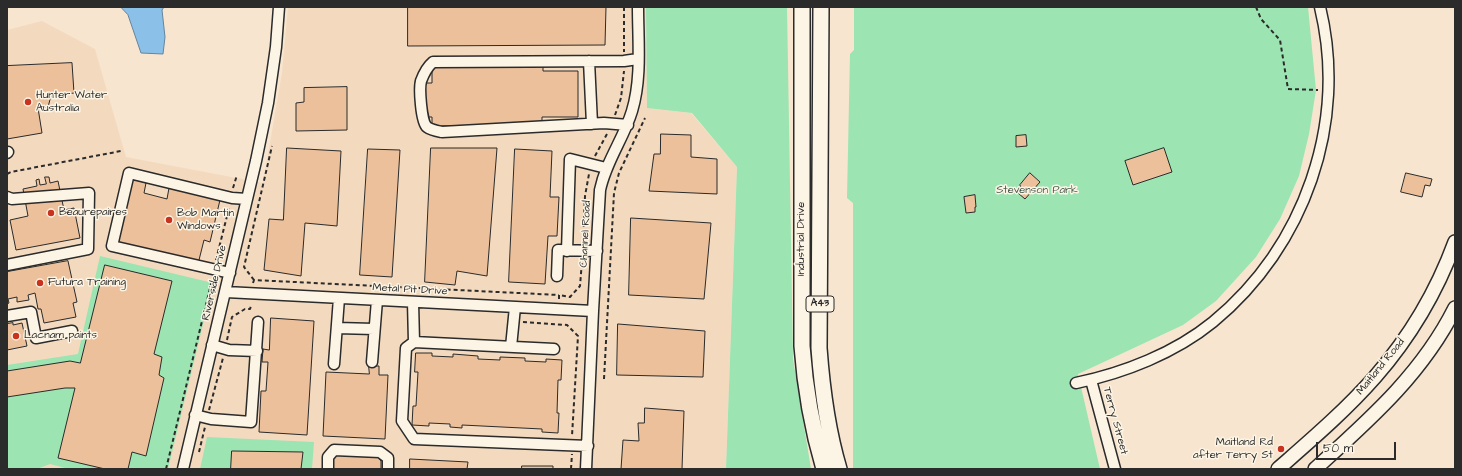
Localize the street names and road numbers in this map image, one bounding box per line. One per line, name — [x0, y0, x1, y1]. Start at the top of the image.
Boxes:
street label: Channel Road — [578, 200, 594, 268]
street label: Industrial Drive — [795, 202, 809, 276]
street label: Riverside Drive — [200, 244, 230, 322]
street label: Metal Pit Drive — [372, 281, 448, 299]
road number: A43 — [806, 296, 834, 312]
street label: Maitland Road — [1354, 336, 1408, 398]
street label: Terry Street — [1100, 386, 1130, 456]

